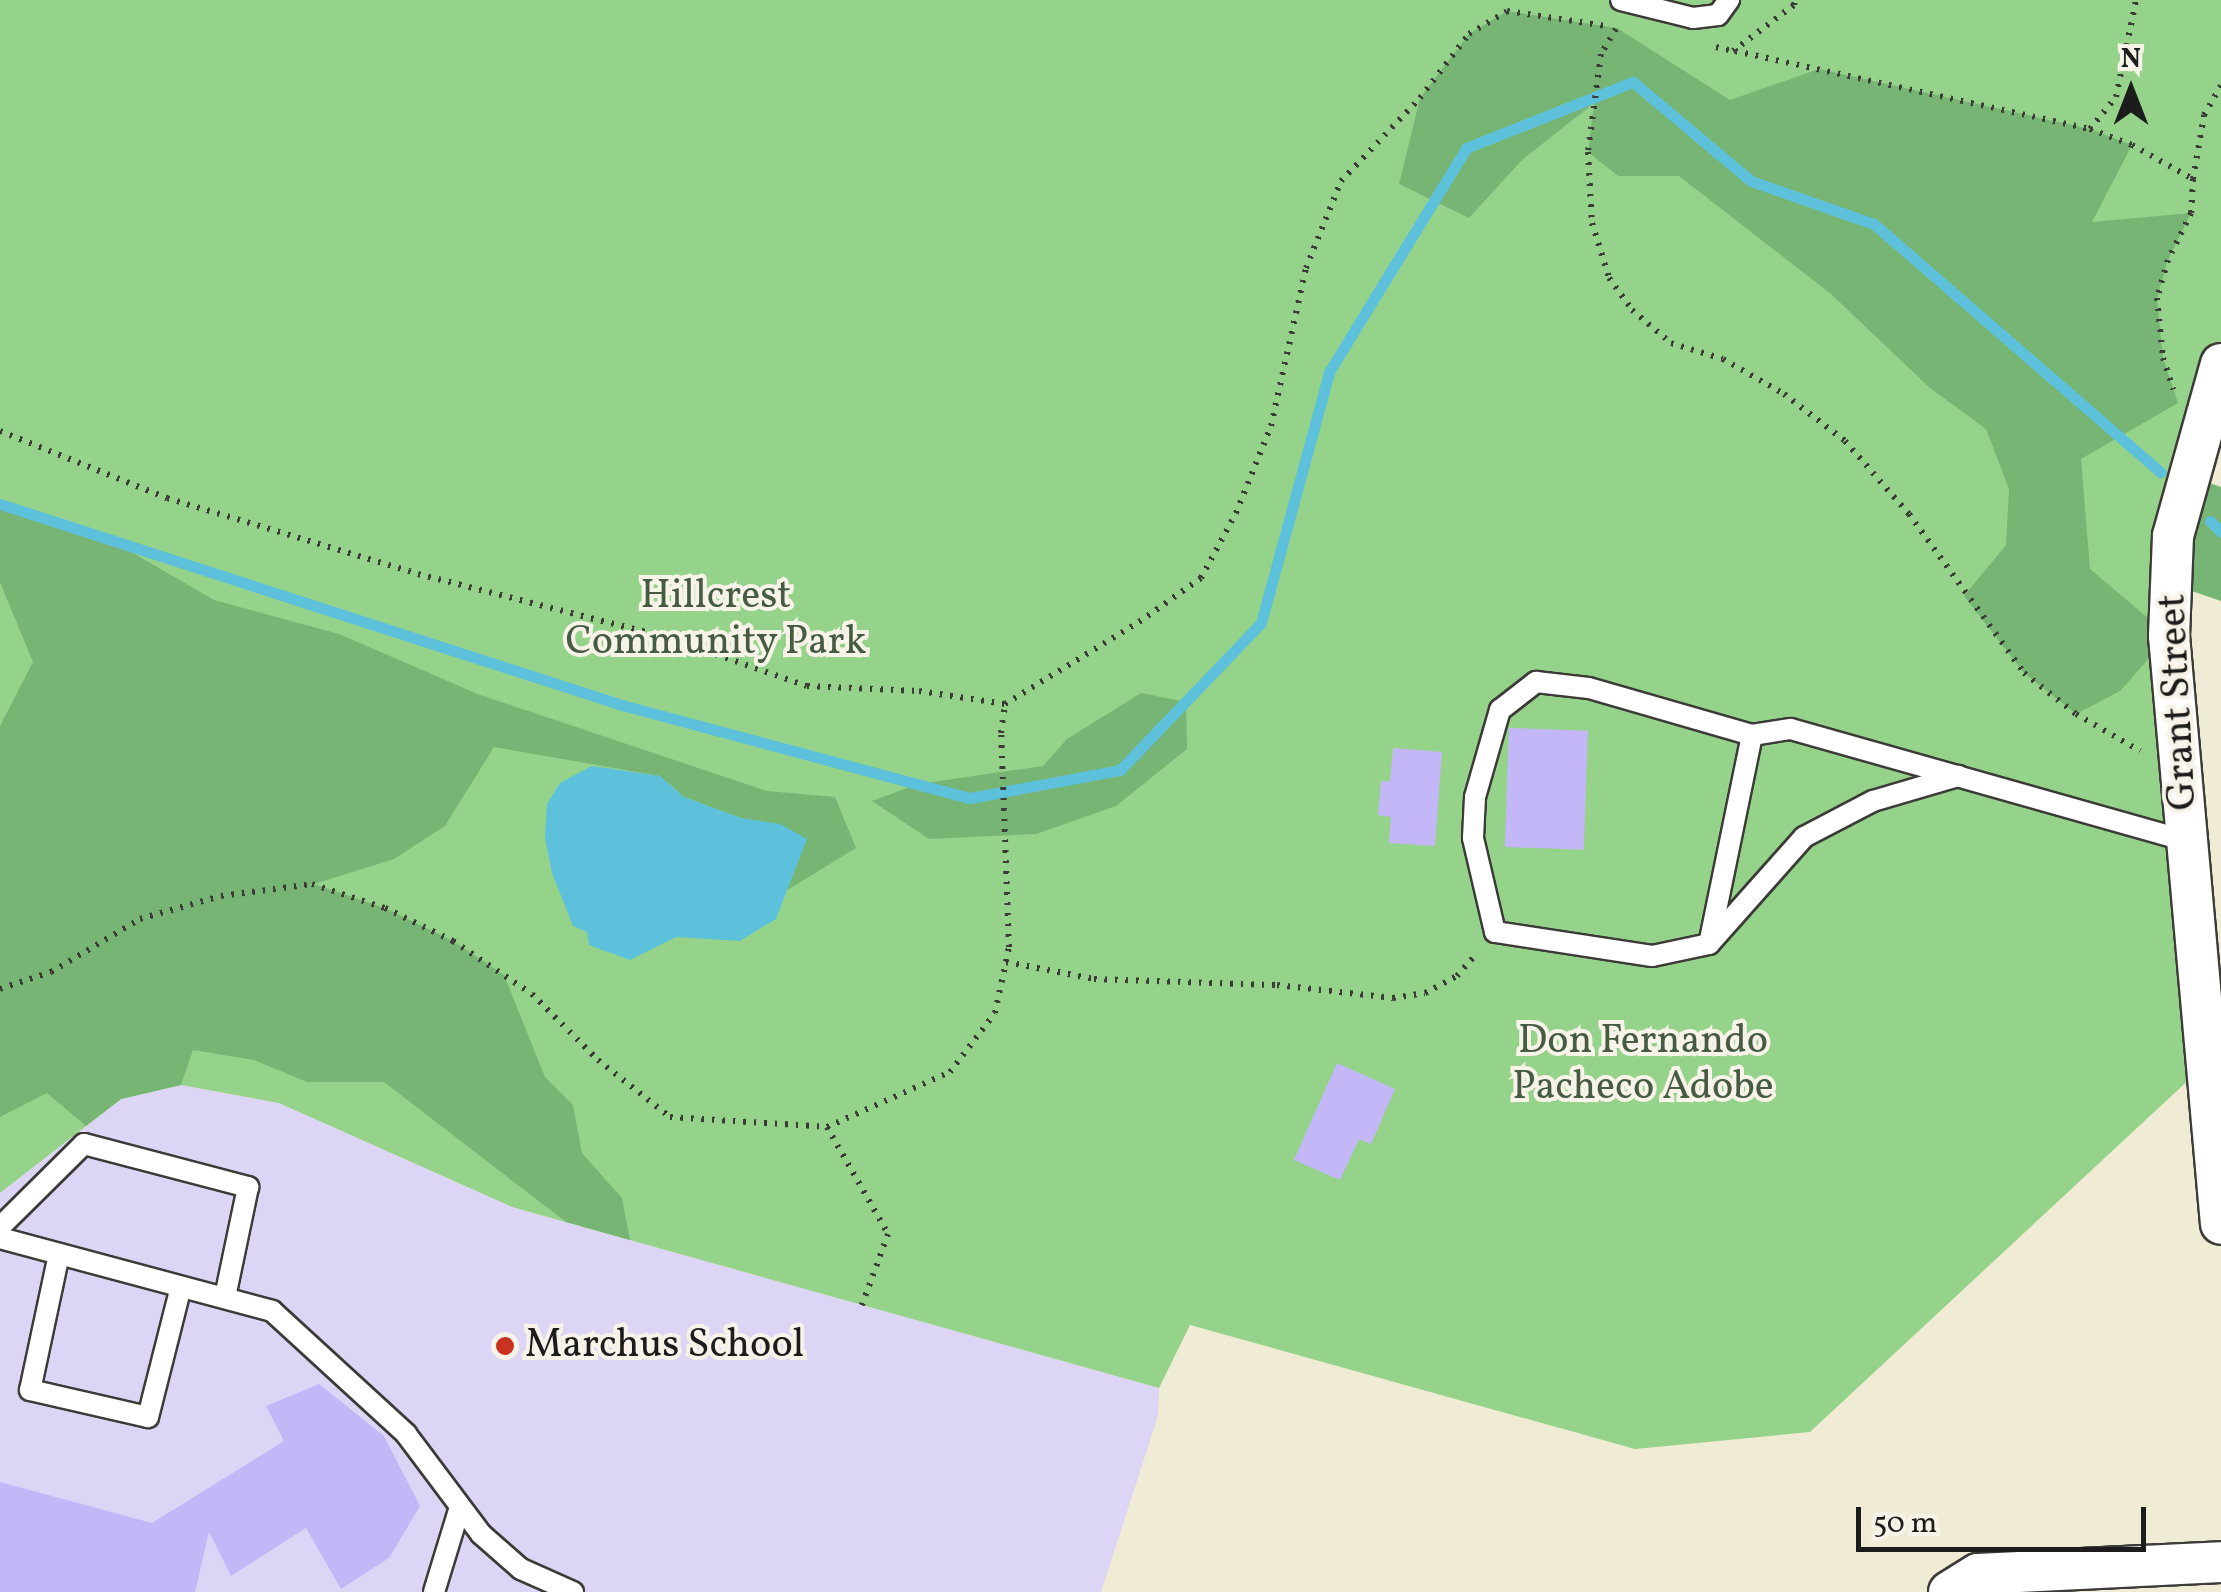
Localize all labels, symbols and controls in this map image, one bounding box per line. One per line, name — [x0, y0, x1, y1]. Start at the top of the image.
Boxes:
north arrow — [2081, 40, 2181, 140]
text: N — [2121, 40, 2141, 79]
park label: Hillcrest Community Park — [565, 573, 867, 667]
street label: Grant Street — [2149, 593, 2209, 811]
park label: Don Fernando Pacheco Adobe — [1512, 1018, 1774, 1112]
place label: Marchus School — [525, 1322, 804, 1370]
marker: Marchus School — [494, 1335, 516, 1357]
scale bar — [1861, 1487, 2151, 1549]
text: 50 m — [1873, 1503, 1937, 1545]

